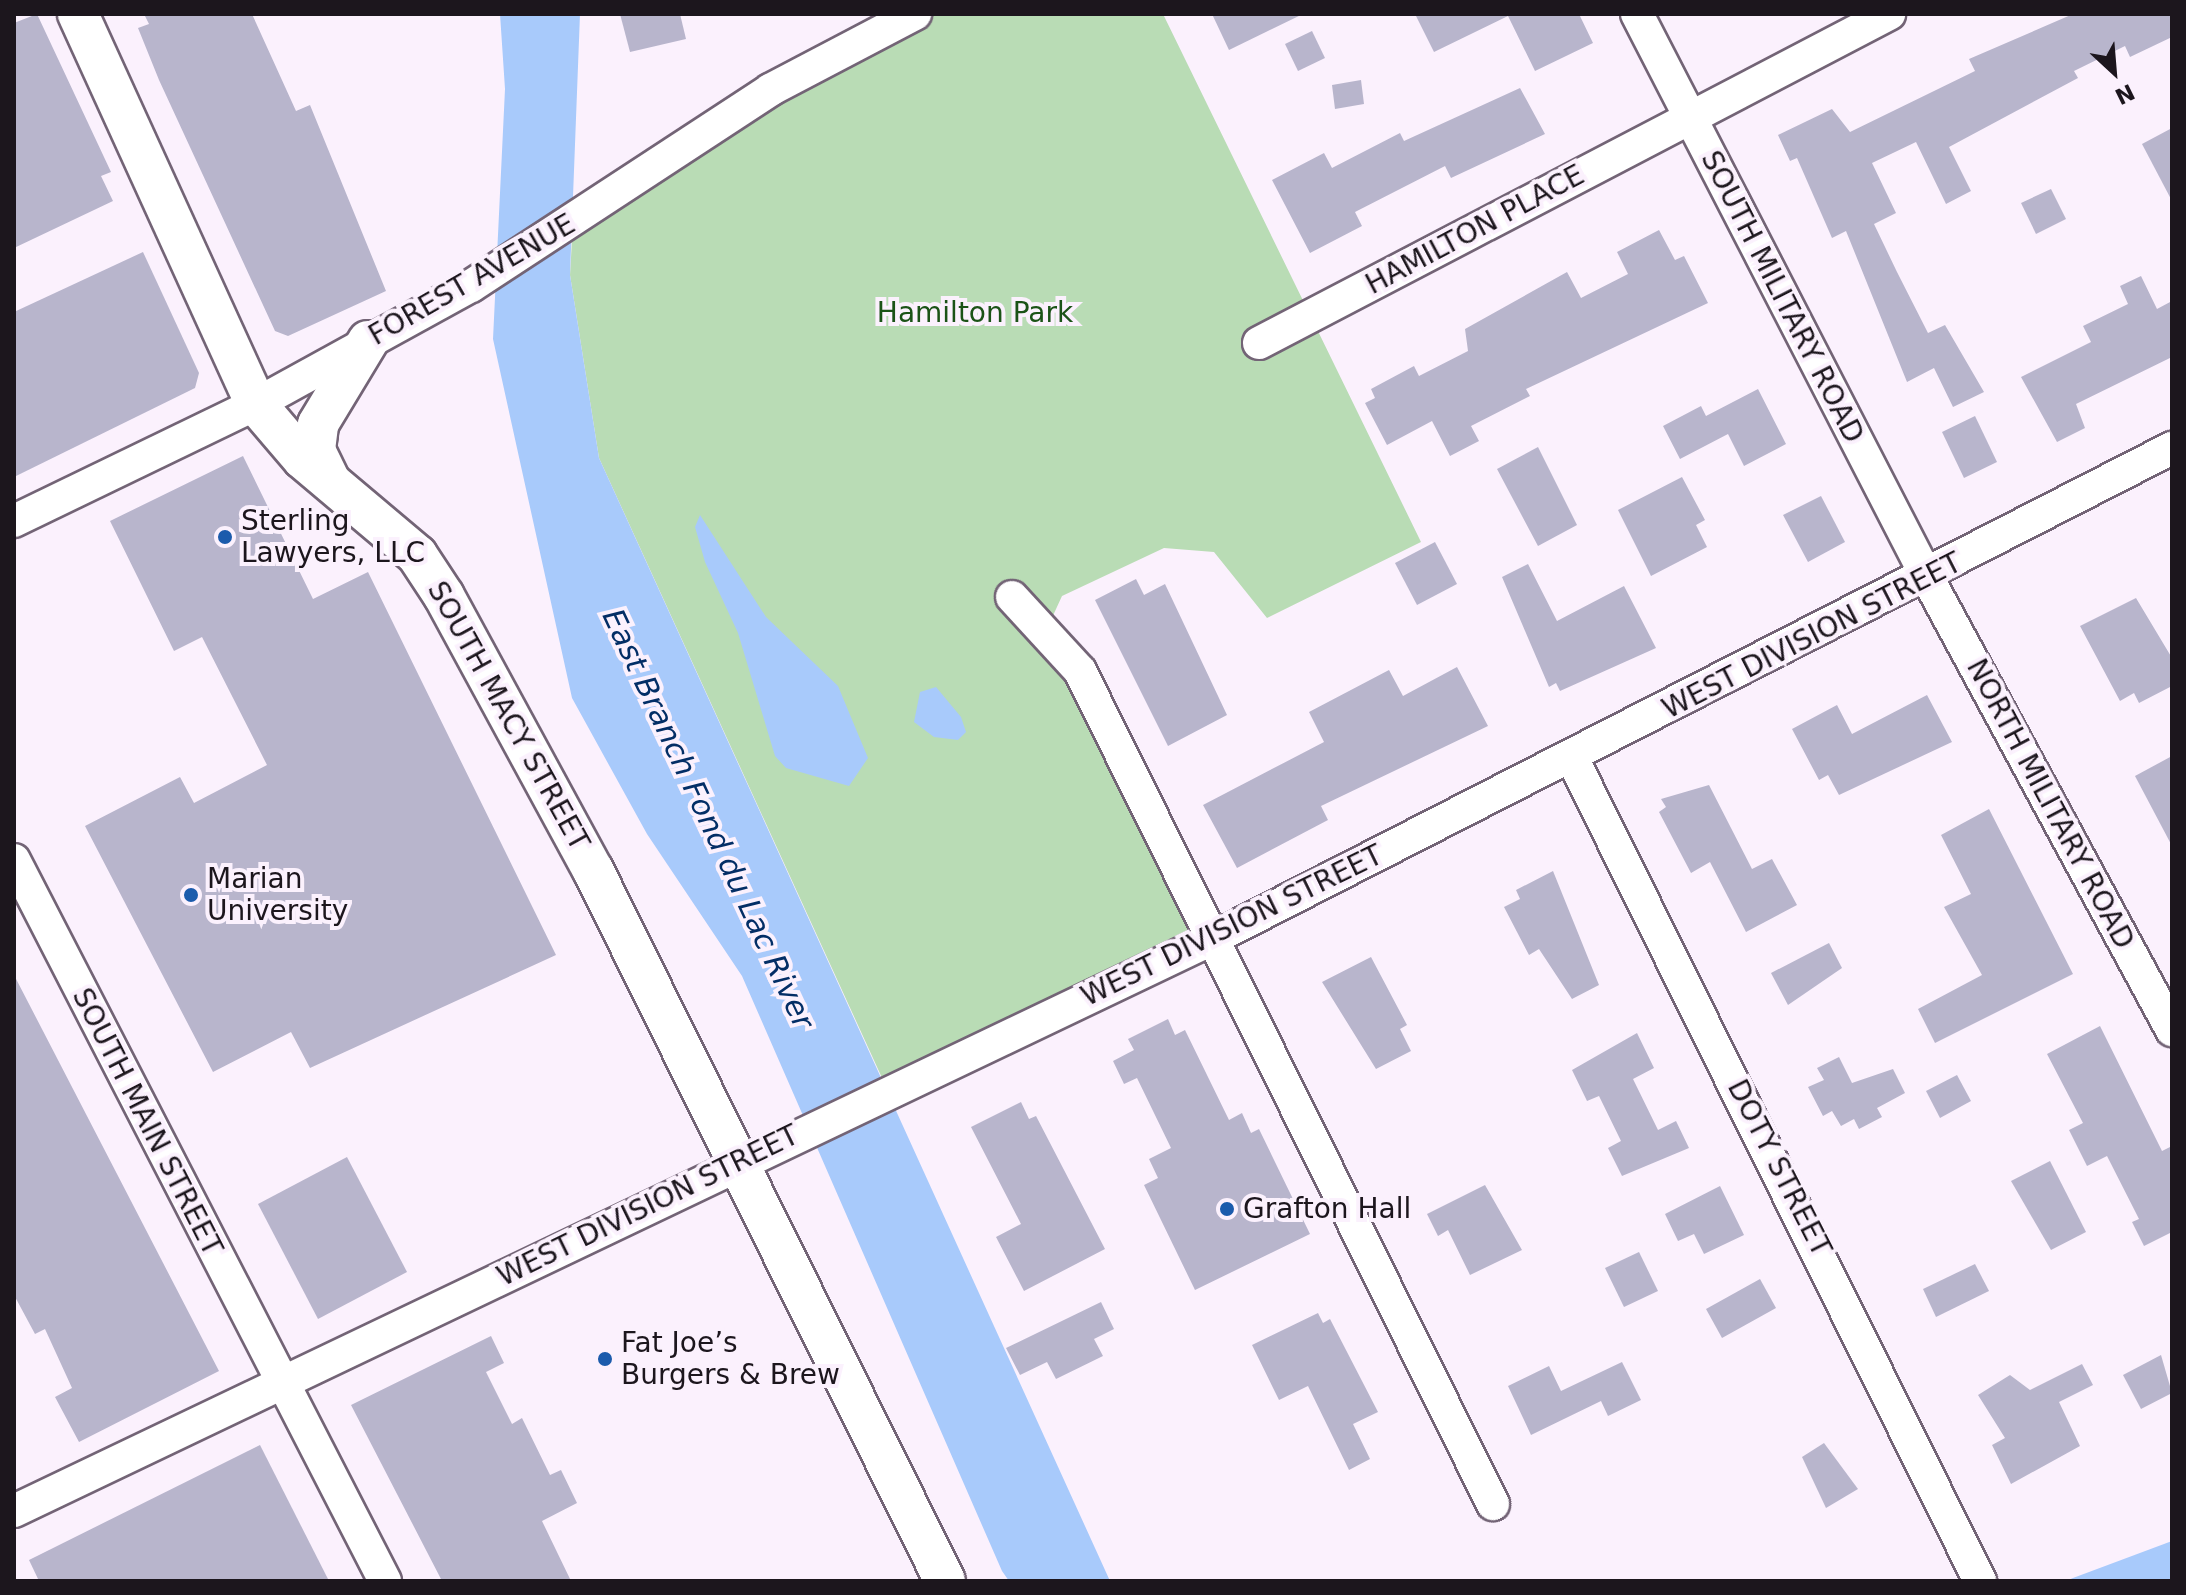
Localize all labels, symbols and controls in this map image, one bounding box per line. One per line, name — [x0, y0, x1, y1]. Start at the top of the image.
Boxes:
north arrow — [2074, 32, 2154, 112]
text: N — [2111, 79, 2139, 109]
street label: SOUTH MILITARY ROAD — [1694, 145, 1870, 449]
street label: HAMILTON PLACE — [1360, 158, 1590, 302]
street label: FOREST AVENUE — [363, 207, 581, 353]
park label: Hamilton Park — [877, 296, 1073, 330]
place label: Sterling Lawyers, LLC — [241, 504, 425, 570]
marker: Sterling Lawyers, LLC — [216, 528, 234, 546]
street label: WEST DIVISION STREET — [1657, 546, 1967, 726]
street label: SOUTH MACY STREET — [420, 576, 596, 856]
water label: East Branch Fond du Lac River — [595, 603, 821, 1035]
street label: NORTH MILITARY ROAD — [1959, 653, 2141, 955]
street label: WEST DIVISION STREET — [1076, 838, 1388, 1014]
place label: Marian University — [207, 862, 348, 928]
marker: Marian University — [182, 886, 200, 904]
street label: SOUTH MAIN STREET — [65, 983, 229, 1261]
street label: DOTY STREET — [1720, 1074, 1838, 1262]
street label: WEST DIVISION STREET — [492, 1118, 804, 1294]
place label: Grafton Hall — [1243, 1192, 1411, 1226]
marker: Grafton Hall — [1218, 1200, 1236, 1218]
place label: Fat Joe’s Burgers & Brew — [621, 1326, 840, 1392]
marker: Fat Joe’s Burgers & Brew — [596, 1350, 614, 1368]

